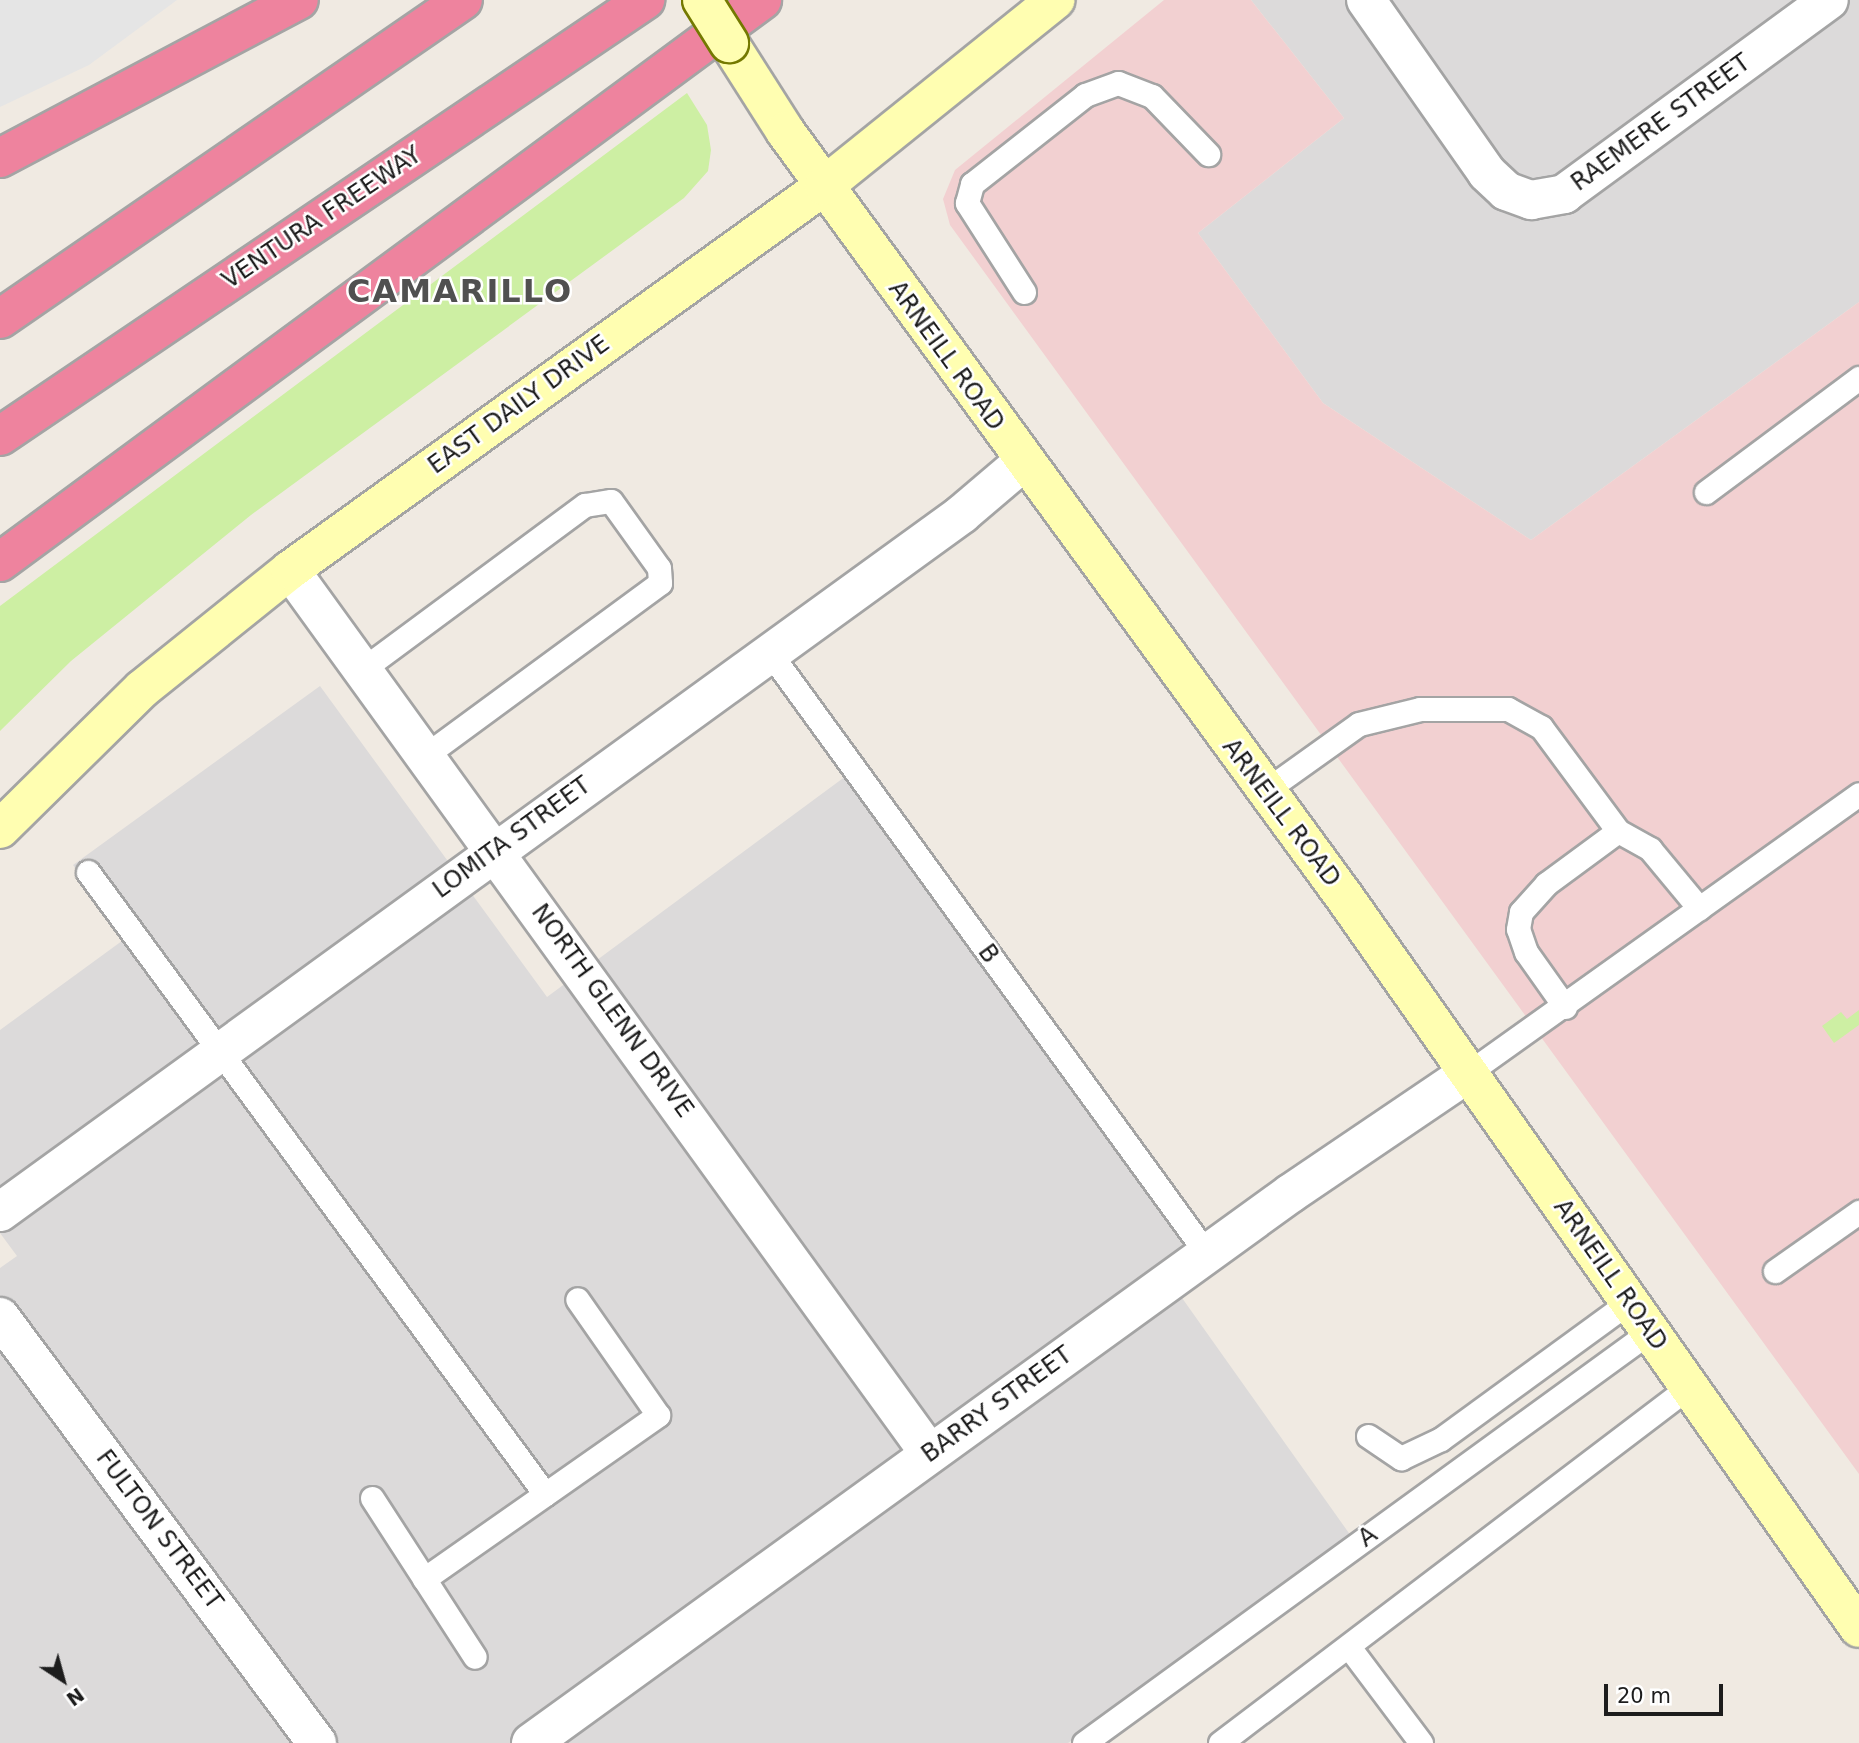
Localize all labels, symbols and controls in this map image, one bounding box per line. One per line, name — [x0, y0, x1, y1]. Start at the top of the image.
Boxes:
street label: RAEMERE STREET — [1566, 48, 1756, 198]
street label: VENTURA FREEWAY — [217, 141, 427, 295]
district label: CAMARILLO — [348, 272, 572, 310]
street label: ARNEILL ROAD — [882, 276, 1010, 436]
street label: EAST DAILY DRIVE — [423, 330, 615, 480]
street label: ARNEILL ROAD — [1216, 733, 1346, 893]
street label: LOMITA STREET — [428, 771, 596, 905]
street label: NORTH GLENN DRIVE — [525, 899, 699, 1123]
street label: B — [972, 939, 1004, 969]
street label: ARNEILL ROAD — [1547, 1194, 1673, 1356]
street label: BARRY STREET — [916, 1341, 1078, 1469]
street label: FULTON STREET — [90, 1445, 228, 1615]
street label: A — [1353, 1521, 1383, 1553]
north arrow — [28, 1645, 98, 1715]
scale bar — [1607, 1670, 1726, 1714]
text: N — [62, 1683, 88, 1711]
text: 20 m — [1617, 1684, 1671, 1708]

